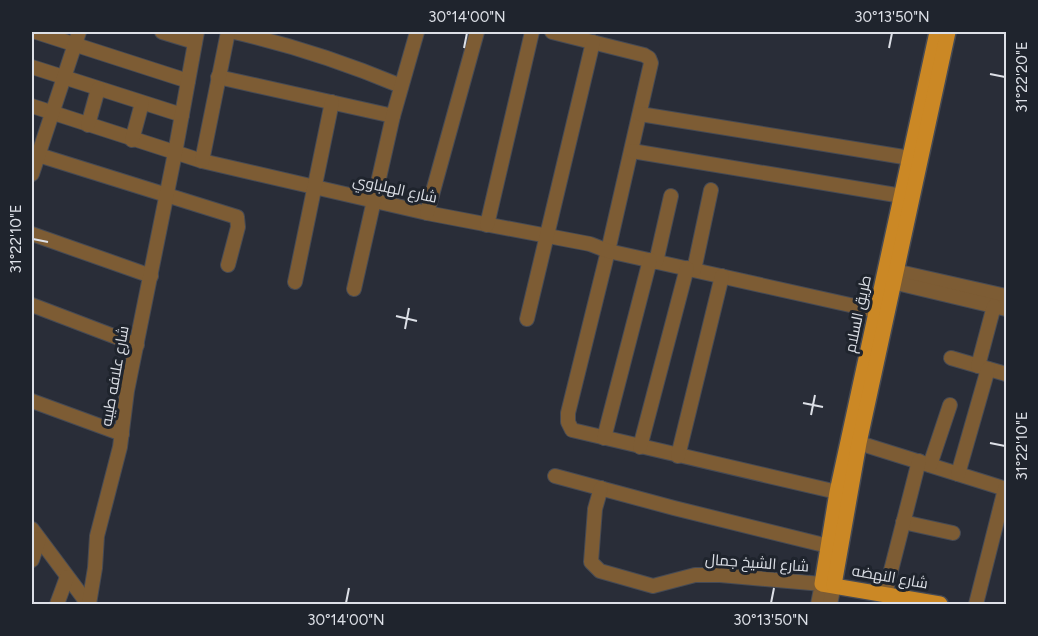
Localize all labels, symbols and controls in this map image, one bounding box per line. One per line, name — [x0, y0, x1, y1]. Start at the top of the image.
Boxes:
text: 30°14'00"N — [428, 8, 506, 26]
text: 30°13'50"N — [854, 8, 930, 26]
text: 31°22'20"E — [1013, 41, 1031, 113]
street label: شارع الهلباوي — [350, 171, 439, 210]
text: 31°22'10"E — [7, 204, 25, 274]
street label: طريق السلام — [841, 274, 876, 354]
street label: شارع علافه طيبه — [97, 324, 135, 428]
text: 31°22'10"E — [1013, 411, 1031, 481]
street label: شارع الشيخ جمال — [704, 550, 810, 578]
street label: شارع النهضه — [850, 561, 929, 594]
text: 30°14'00"N — [307, 611, 385, 629]
text: 30°13'50"N — [733, 611, 809, 629]

